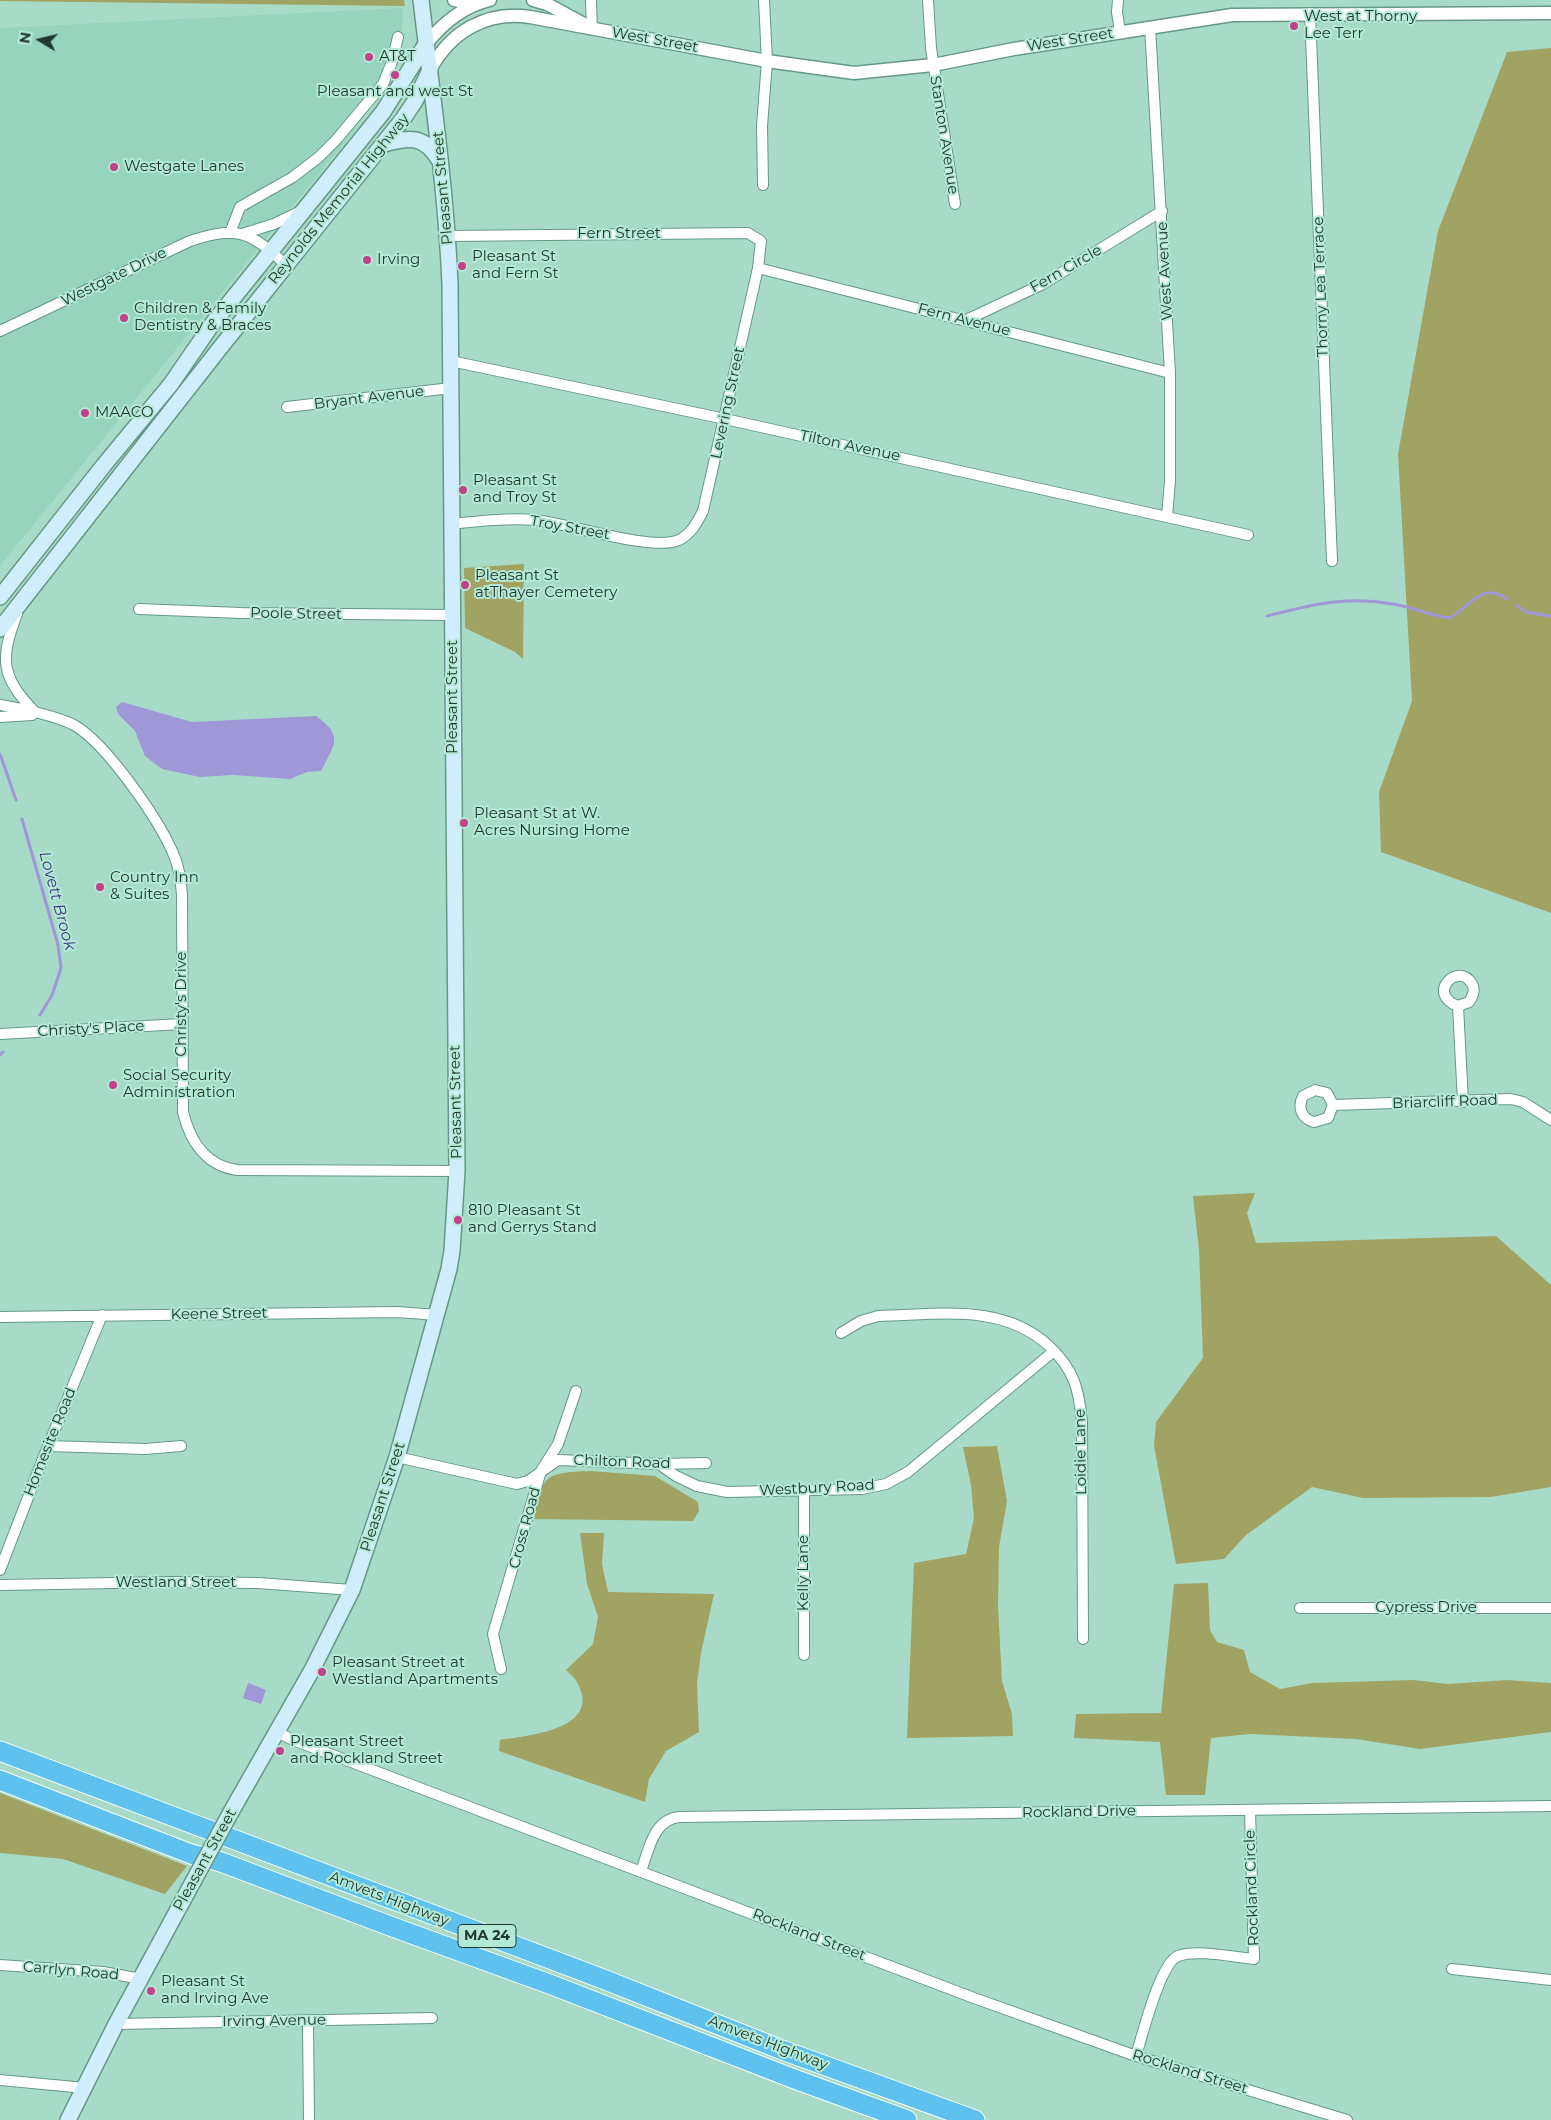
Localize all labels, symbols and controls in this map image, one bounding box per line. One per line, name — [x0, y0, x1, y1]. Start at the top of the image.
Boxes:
place label: West at Thorny Lee Terr — [1304, 8, 1417, 43]
north arrow — [15, 15, 65, 65]
marker: West at Thorny Lee Terr — [1288, 20, 1300, 32]
street label: West Street — [610, 24, 700, 56]
street label: West Street — [1025, 24, 1115, 56]
text: N — [15, 31, 35, 45]
place label: AT&T — [379, 48, 416, 66]
marker: AT&T — [363, 51, 375, 63]
marker: Pleasant and west St — [389, 69, 401, 81]
street label: Stanton Avenue — [926, 74, 962, 196]
place label: Pleasant and west St — [317, 83, 473, 101]
street label: Reynolds Memorial Highway — [265, 110, 413, 288]
street label: Pleasant Street — [429, 130, 457, 246]
place label: Westgate Lanes — [124, 158, 244, 176]
marker: Westgate Lanes — [108, 161, 120, 173]
street label: Thorny Lea Terrace — [1310, 216, 1332, 358]
street label: West Avenue — [1153, 221, 1177, 321]
street label: Fern Street — [577, 225, 661, 243]
street label: Fern Circle — [1027, 241, 1105, 297]
street label: Westgate Drive — [58, 244, 170, 310]
place label: Pleasant St and Fern St — [472, 248, 559, 283]
place label: Irving — [377, 251, 420, 269]
marker: Irving — [361, 254, 373, 266]
marker: Pleasant St and Fern St — [456, 260, 468, 272]
place label: Children & Family Dentistry & Braces — [134, 300, 271, 335]
street label: Fern Avenue — [916, 300, 1012, 340]
marker: Children & Family Dentistry & Braces — [118, 312, 130, 324]
street label: Levering Street — [707, 345, 749, 461]
street label: Bryant Avenue — [313, 382, 425, 414]
place label: MAACO — [95, 404, 154, 422]
marker: MAACO — [79, 407, 91, 419]
street label: Tilton Avenue — [798, 427, 902, 465]
place label: Pleasant St and Troy St — [473, 472, 557, 507]
marker: Pleasant St and Troy St — [457, 484, 469, 496]
street label: Troy Street — [529, 512, 611, 544]
place label: Pleasant St atThayer Cemetery — [475, 567, 617, 602]
marker: Pleasant St atThayer Cemetery — [459, 579, 471, 591]
street label: Poole Street — [250, 604, 342, 624]
street label: Pleasant Street — [444, 640, 462, 754]
place label: Pleasant St at W. Acres Nursing Home — [474, 805, 630, 840]
marker: Pleasant St at W. Acres Nursing Home — [458, 817, 470, 829]
water label: Lovett Brook — [35, 849, 79, 953]
place label: Country Inn & Suites — [110, 869, 199, 904]
marker: Country Inn & Suites — [94, 881, 106, 893]
street label: Christy's Drive — [173, 951, 191, 1057]
street label: Christy's Place — [37, 1017, 145, 1041]
street label: Pleasant Street — [446, 1045, 466, 1159]
place label: Social Security Administration — [123, 1067, 235, 1102]
marker: Social Security Administration — [107, 1079, 119, 1091]
street label: Briarcliff Road — [1392, 1091, 1498, 1113]
place label: 810 Pleasant St and Gerrys Stand — [468, 1202, 597, 1237]
marker: 810 Pleasant St and Gerrys Stand — [452, 1214, 464, 1226]
street label: Keene Street — [170, 1304, 268, 1324]
street label: Homesite Road — [20, 1385, 80, 1499]
street label: Loidie Lane — [1071, 1409, 1091, 1495]
street label: Pleasant Street — [357, 1440, 409, 1554]
street label: Chilton Road — [573, 1451, 671, 1473]
street label: Westbury Road — [759, 1476, 875, 1500]
street label: Cross Road — [505, 1485, 545, 1571]
street label: Kelly Lane — [795, 1535, 813, 1611]
street label: Westland Street — [116, 1574, 236, 1592]
street label: Cypress Drive — [1375, 1599, 1477, 1617]
place label: Pleasant Street at Westland Apartments — [332, 1654, 498, 1689]
marker: Pleasant Street at Westland Apartments — [316, 1666, 328, 1678]
place label: Pleasant Street and Rockland Street — [290, 1733, 443, 1768]
marker: Pleasant Street and Rockland Street — [274, 1745, 286, 1757]
street label: Rockland Drive — [1022, 1802, 1136, 1822]
street label: Pleasant Street — [169, 1806, 241, 1914]
street label: Rockland Circle — [1241, 1829, 1263, 1947]
street label: Amvets Highway — [327, 1868, 451, 1930]
street label: Rockland Street — [750, 1905, 868, 1965]
road number: MA 24 — [458, 1924, 516, 1948]
street label: Carrlyn Road — [22, 1958, 120, 1984]
place label: Pleasant St and Irving Ave — [161, 1973, 269, 2008]
marker: Pleasant St and Irving Ave — [145, 1985, 157, 1997]
street label: Irving Avenue — [222, 2011, 326, 2031]
street label: Amvets Highway — [706, 2012, 830, 2074]
street label: Rockland Street — [1130, 2046, 1250, 2098]

